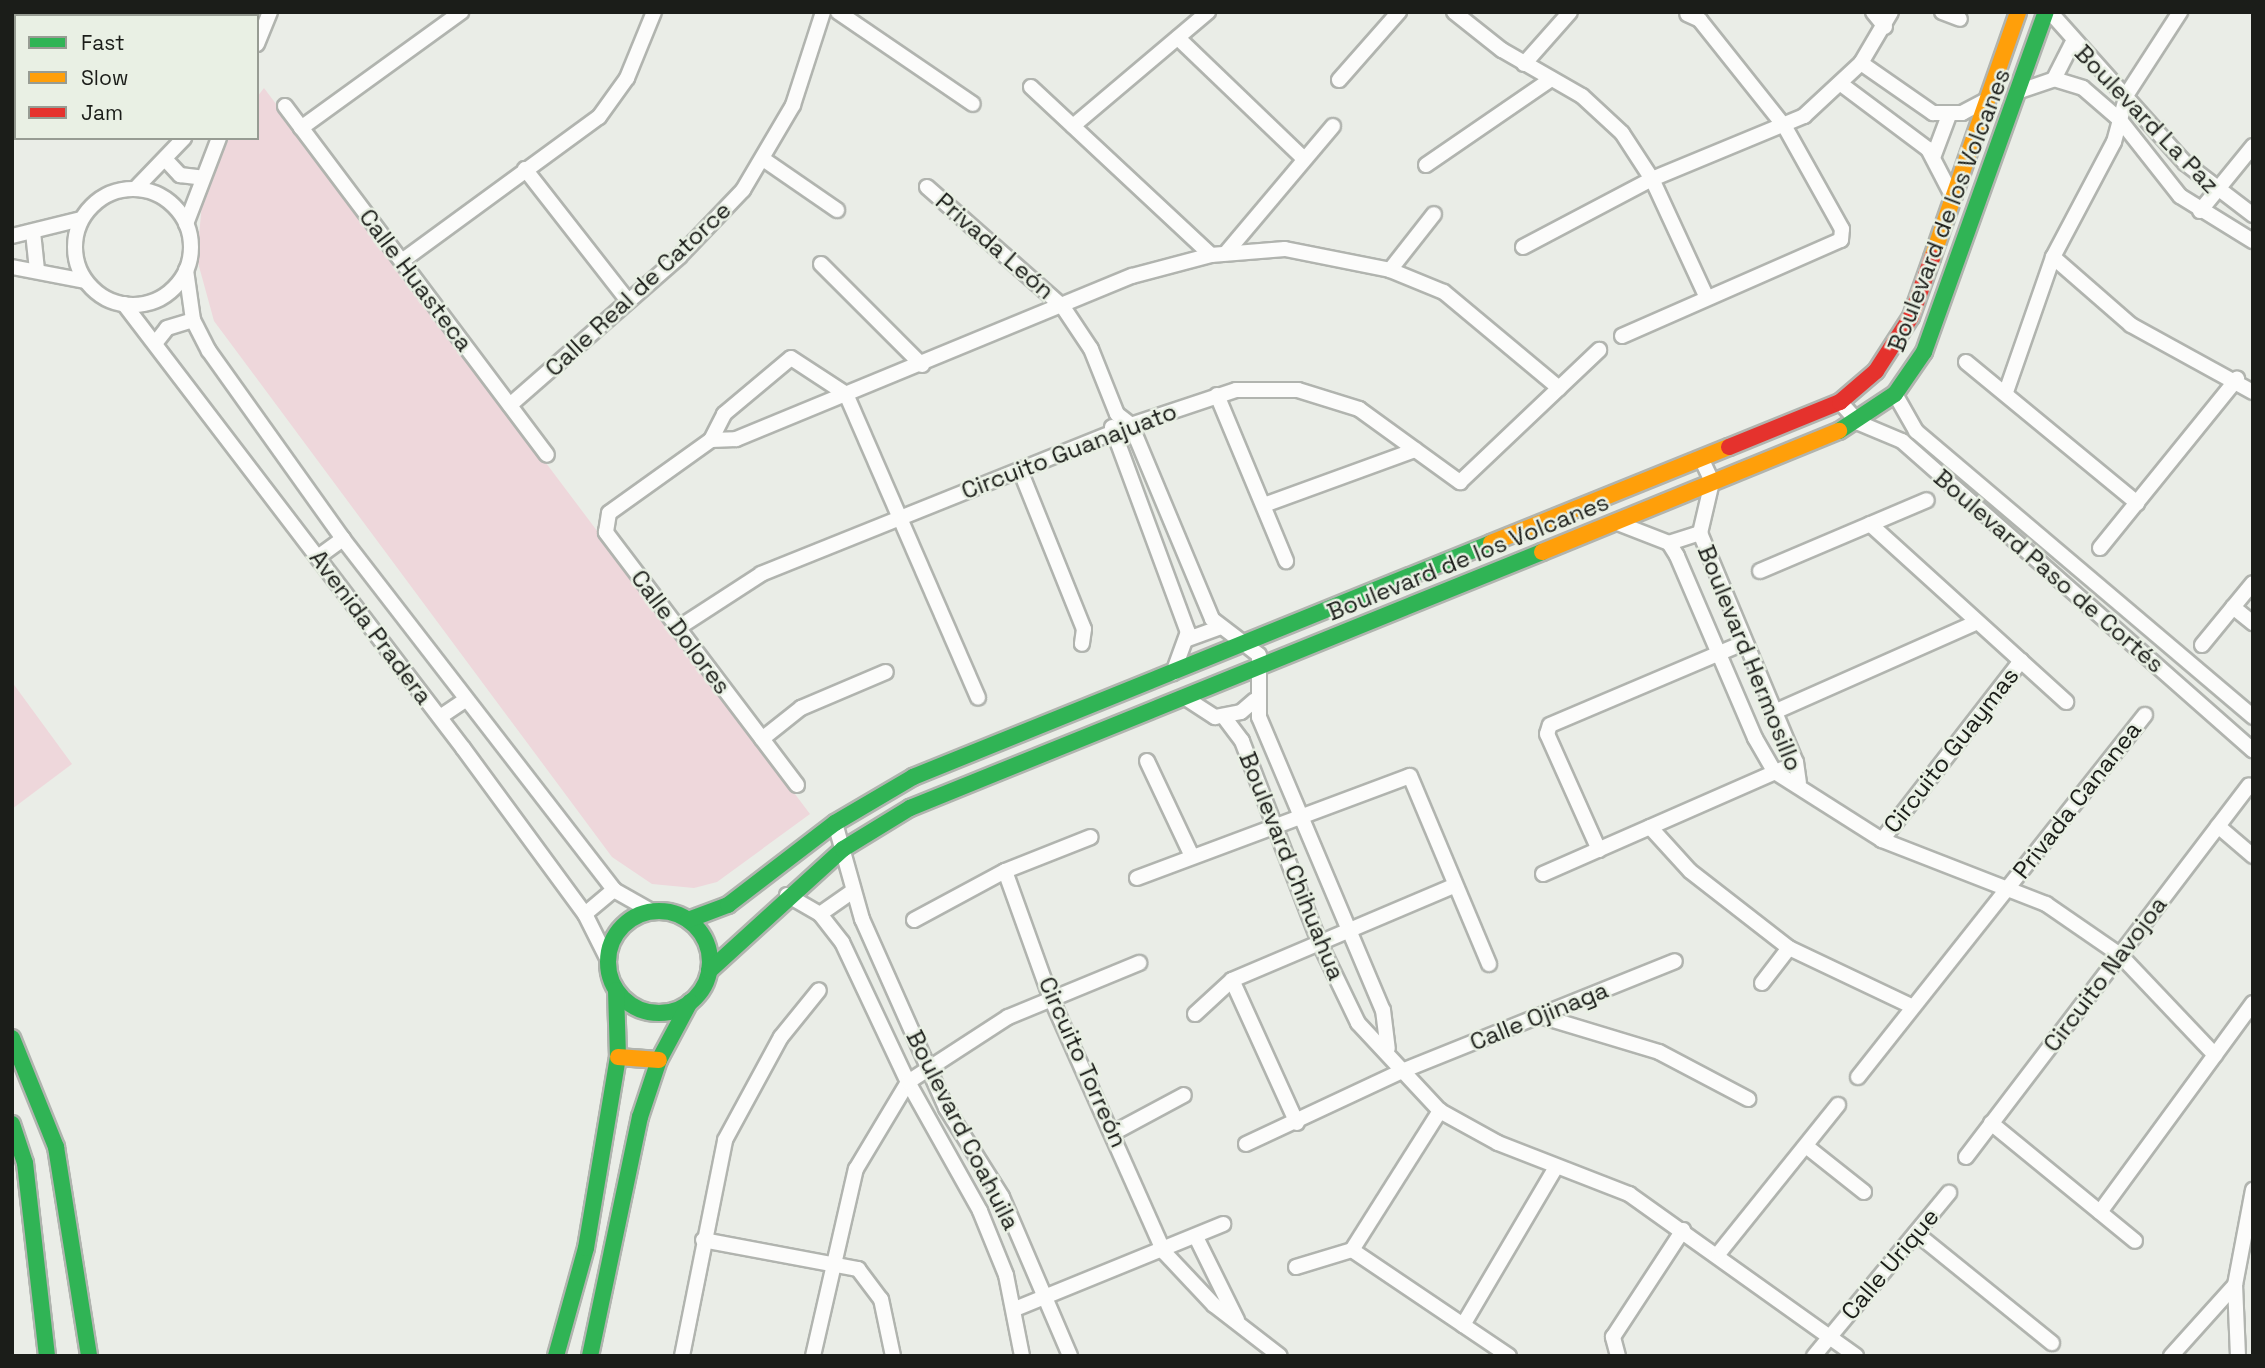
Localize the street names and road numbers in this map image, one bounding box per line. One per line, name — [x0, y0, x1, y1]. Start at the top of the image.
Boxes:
street label: Boulevard La Paz — [2069, 39, 2225, 199]
street label: Boulevard de los Volcanes — [1882, 64, 2016, 356]
street label: Privada León — [930, 187, 1060, 305]
street label: Calle Real de Catorce — [539, 195, 737, 383]
street label: Calle Huasteca — [353, 203, 479, 357]
street label: Circuito Guanajuato — [957, 397, 1181, 505]
street label: Boulevard Paso de Cortés — [1928, 463, 2170, 679]
street label: Boulevard de los Volcanes — [1323, 487, 1613, 627]
street label: Boulevard Hermosillo — [1691, 541, 1809, 775]
street label: Avenida Pradera — [304, 544, 438, 710]
street label: Calle Dolores — [625, 564, 737, 700]
street label: Circuito Guaymas — [1877, 661, 2025, 839]
street label: Privada Cananea — [2007, 716, 2147, 884]
street label: Boulevard Chihuahua — [1233, 748, 1351, 984]
street label: Circuito Navojoa — [2037, 891, 2173, 1057]
street label: Circuito Torreón — [1032, 972, 1134, 1152]
street label: Calle Ojinaga — [1466, 975, 1612, 1057]
street label: Boulevard Coahuila — [900, 1025, 1026, 1235]
street label: Calle Urique — [1835, 1202, 1945, 1326]

